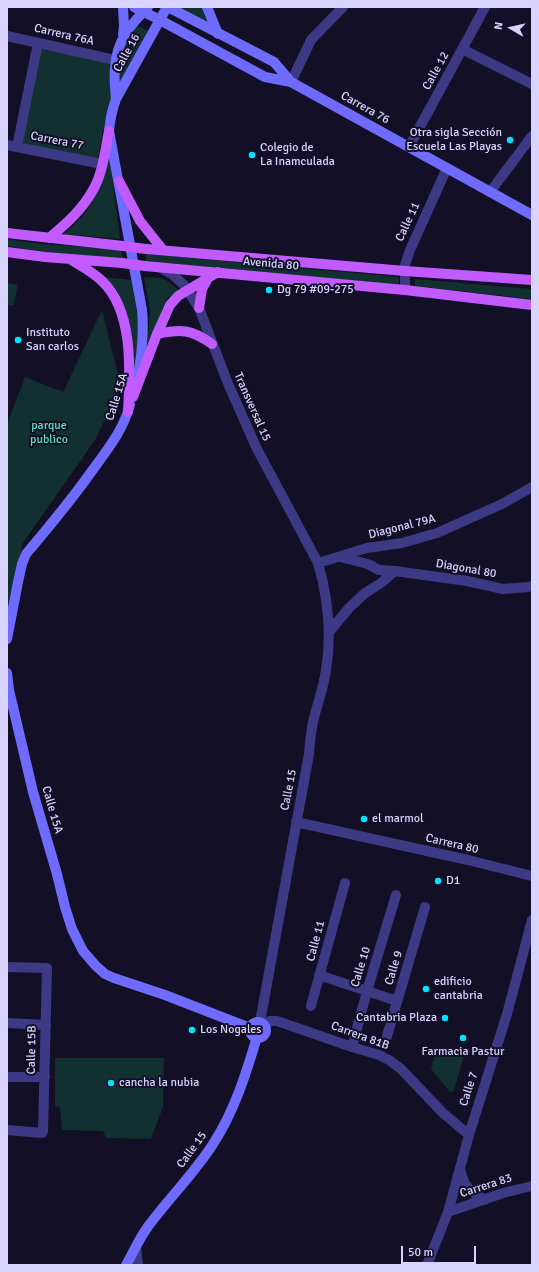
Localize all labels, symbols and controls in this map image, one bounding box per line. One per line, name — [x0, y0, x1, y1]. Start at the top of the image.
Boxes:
north arrow — [491, 8, 531, 48]
street label: Carrera 76A — [33, 21, 95, 49]
text: N — [492, 21, 506, 31]
street label: Calle 16 — [111, 31, 143, 75]
street label: Calle 12 — [420, 49, 452, 93]
street label: Carrera 76 — [338, 89, 392, 127]
place label: Otra sigla Sección Escuela Las Playas — [406, 126, 502, 154]
street label: Carrera 77 — [29, 129, 85, 153]
marker: Otra sigla Sección Escuela Las Playas — [505, 135, 515, 145]
place label: Colegio de La Inamculada — [260, 141, 335, 169]
marker: Colegio de La Inamculada — [247, 150, 257, 160]
street label: Calle 11 — [393, 200, 423, 244]
street label: Avenida 80 — [242, 254, 300, 274]
place label: Dg 79 #09-275 — [277, 283, 354, 297]
marker: Dg 79 #09-275 — [264, 285, 274, 295]
place label: Instituto San carlos — [26, 326, 79, 354]
marker: Instituto San carlos — [13, 335, 23, 345]
street label: Transversal 15 — [230, 370, 274, 444]
street label: Calle 15A — [103, 371, 131, 423]
park label: parque publico — [30, 419, 68, 447]
street label: Diagonal 79A — [367, 512, 437, 542]
street label: Diagonal 80 — [435, 557, 497, 581]
street label: Calle 15 — [278, 768, 300, 812]
street label: Calle 15A — [38, 784, 66, 836]
place label: el marmol — [372, 812, 424, 826]
marker: el marmol — [359, 814, 369, 824]
street label: Carrera 80 — [424, 831, 480, 857]
place label: D1 — [446, 874, 460, 888]
marker: D1 — [433, 876, 443, 886]
street label: Calle 11 — [304, 919, 328, 963]
street label: Calle 10 — [348, 945, 374, 989]
street label: Calle 9 — [382, 949, 406, 987]
place label: edificio cantabria — [434, 975, 483, 1003]
marker: edificio cantabria — [421, 984, 431, 994]
place label: Cantabria Plaza — [356, 1011, 437, 1025]
marker: Cantabria Plaza — [440, 1013, 450, 1023]
street label: Carrera 81B — [329, 1019, 391, 1053]
place label: Los Nogales — [200, 1023, 262, 1037]
street label: Calle 15B — [24, 1025, 40, 1075]
marker: Los Nogales — [187, 1025, 197, 1035]
marker: Farmacia Pastur — [458, 1033, 468, 1043]
place label: Farmacia Pastur — [422, 1045, 504, 1059]
street label: Calle 7 — [457, 1070, 481, 1108]
place label: cancha la nubia — [119, 1076, 199, 1090]
marker: cancha la nubia — [106, 1078, 116, 1088]
street label: Calle 15 — [174, 1129, 210, 1171]
street label: Carrera 83 — [458, 1171, 514, 1201]
scale bar — [403, 1238, 478, 1264]
text: 50 m — [408, 1245, 433, 1260]

